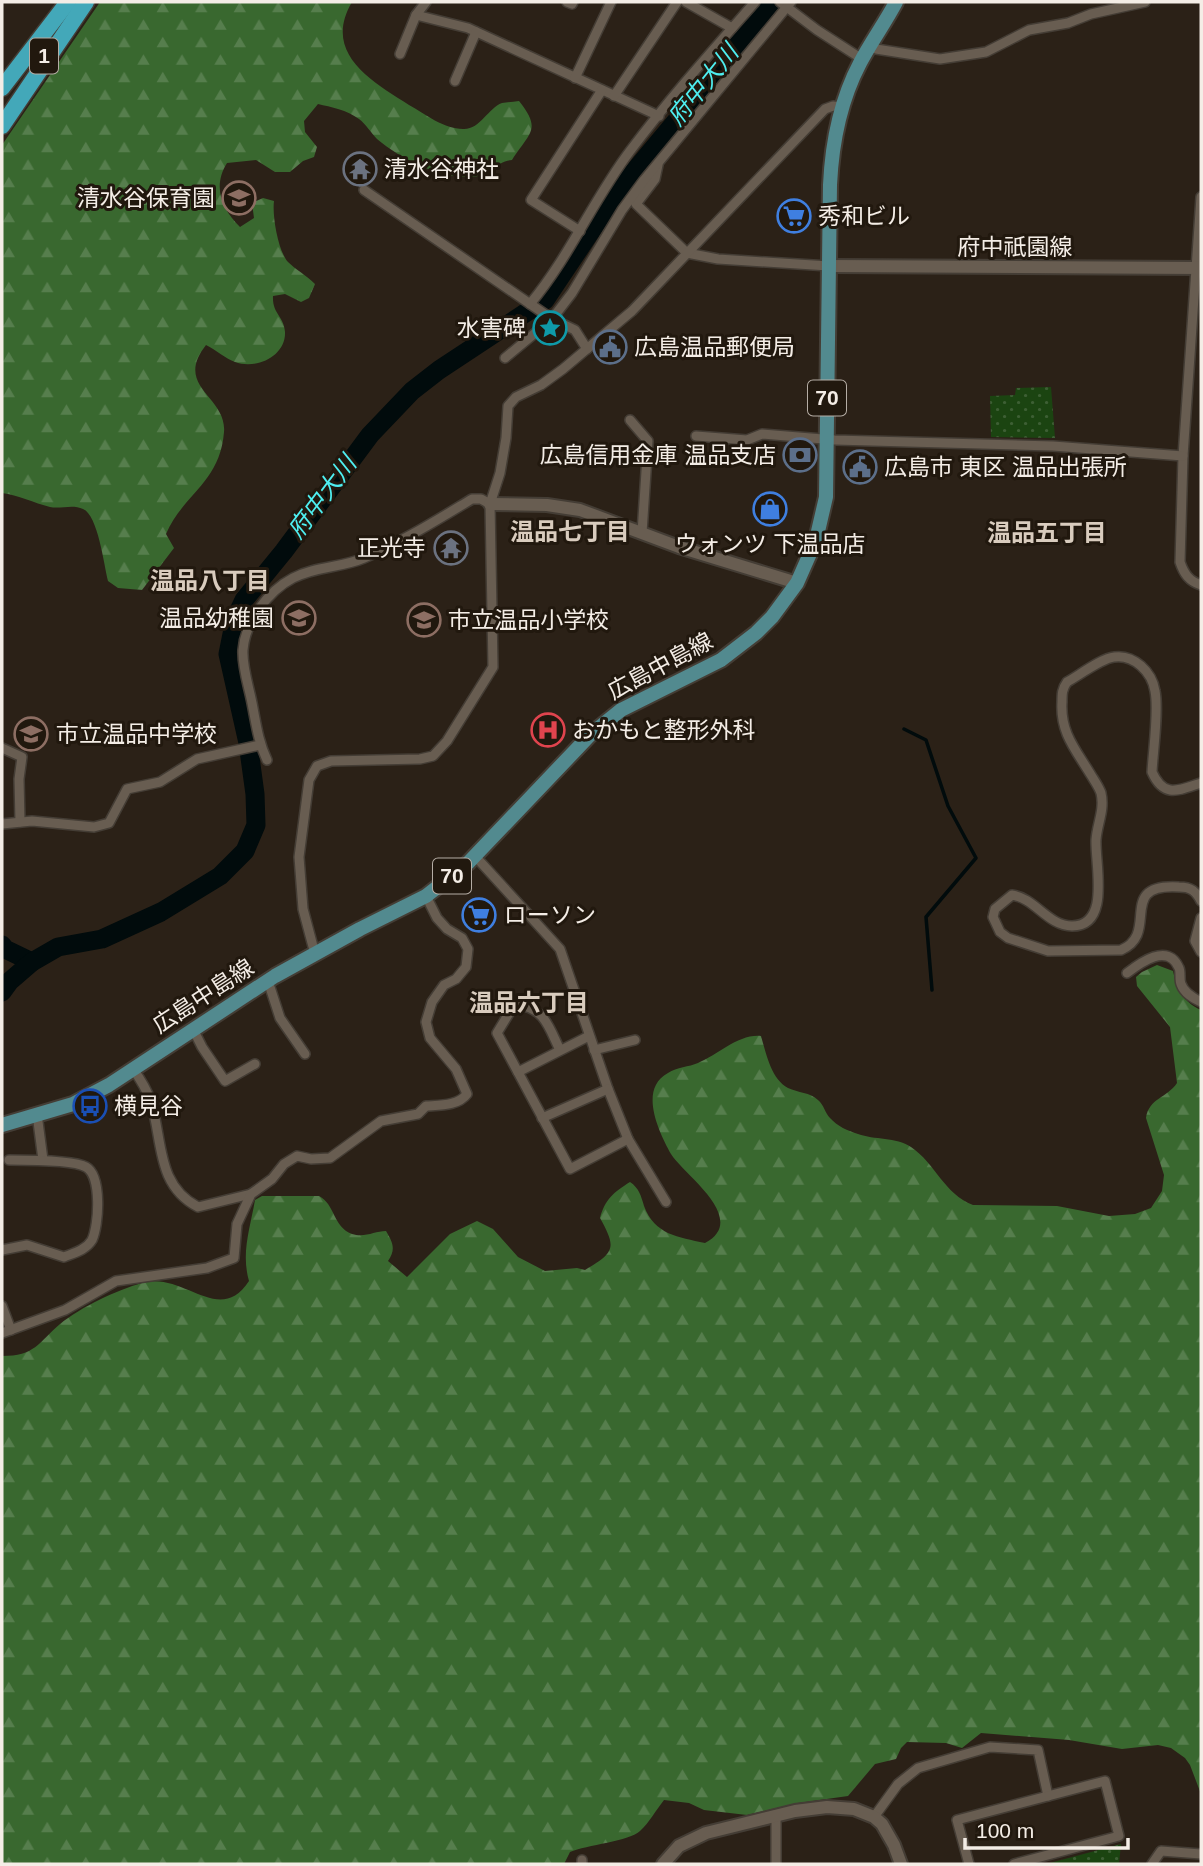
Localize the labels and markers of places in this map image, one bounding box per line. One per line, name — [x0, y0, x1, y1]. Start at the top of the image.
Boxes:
temple icon: 清水谷神社 — [341, 150, 379, 188]
place label: 清水谷神社 — [384, 156, 499, 182]
school or university icon: 清水谷保育園 — [220, 179, 258, 217]
place label: 清水谷保育園 — [77, 185, 215, 211]
supermarket icon: 秀和ビル — [775, 197, 813, 235]
place label: 秀和ビル — [818, 203, 910, 229]
place icon: 水害碑 — [531, 309, 569, 347]
place label: 水害碑 — [457, 315, 526, 341]
public building icon: 広島温品郵便局 — [591, 328, 629, 366]
place label: 広島温品郵便局 — [634, 334, 795, 360]
bank icon: 広島信用金庫 温品支店 — [781, 436, 819, 474]
place label: 広島信用金庫 温品支店 — [540, 442, 776, 468]
public building icon: 広島市 東区 温品出張所 — [841, 448, 879, 486]
place label: 広島市 東区 温品出張所 — [884, 454, 1127, 480]
shop icon: ウォンツ 下温品店 — [751, 490, 789, 528]
temple icon: 正光寺 — [432, 529, 470, 567]
place label: ウォンツ 下温品店 — [675, 531, 865, 557]
place label: 正光寺 — [357, 535, 426, 561]
school or university icon: 温品幼稚園 — [280, 599, 318, 637]
school or university icon: 市立温品小学校 — [405, 601, 443, 639]
place label: 温品幼稚園 — [159, 605, 274, 631]
place label: 市立温品小学校 — [448, 607, 609, 633]
hospital icon: おかもと整形外科 — [529, 711, 567, 749]
school or university icon: 市立温品中学校 — [12, 715, 50, 753]
place label: おかもと整形外科 — [572, 717, 756, 743]
place label: 市立温品中学校 — [56, 721, 217, 747]
supermarket icon: ローソン — [460, 896, 498, 934]
place label: ローソン — [504, 902, 596, 928]
bus stop icon: 横見谷 — [71, 1087, 109, 1125]
place label: 横見谷 — [114, 1093, 183, 1119]

